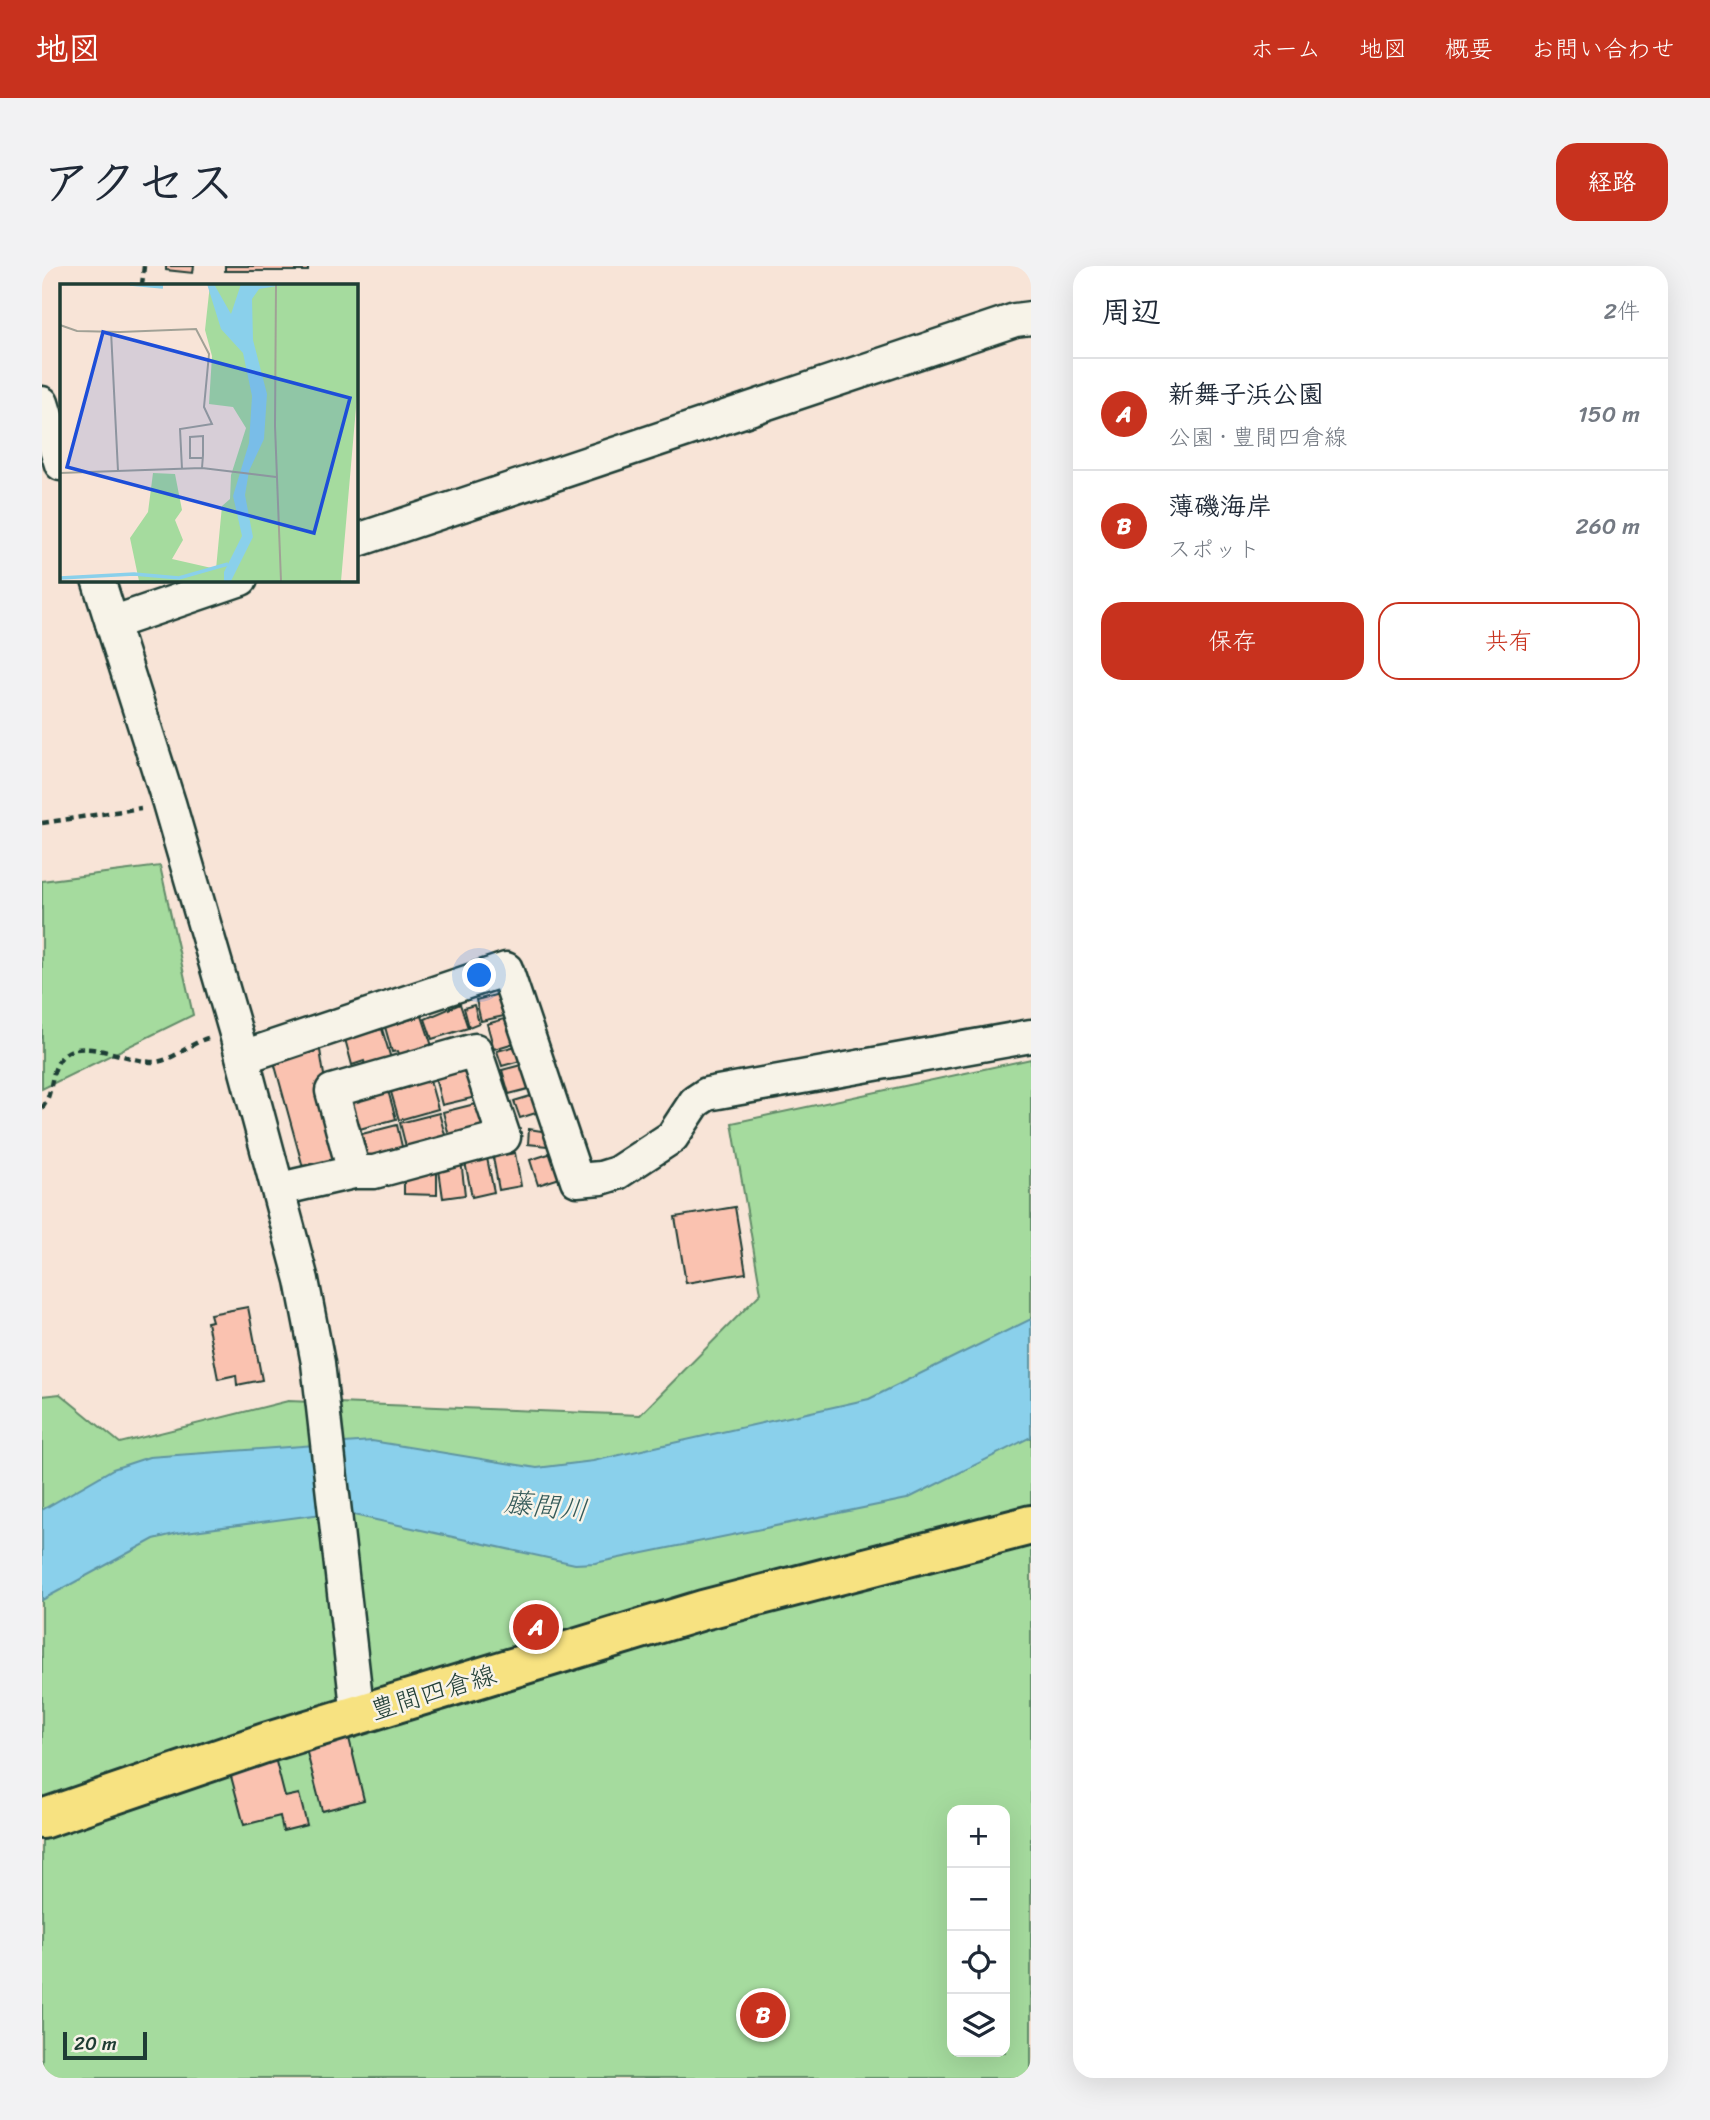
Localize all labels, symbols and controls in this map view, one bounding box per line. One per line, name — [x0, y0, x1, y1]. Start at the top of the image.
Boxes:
text: 地図 — [35, 20, 101, 78]
text: ホーム — [1250, 28, 1321, 70]
text: 地図 — [1359, 28, 1407, 70]
text: 概要 — [1445, 28, 1493, 70]
text: お問い合わせ — [1531, 28, 1675, 70]
text: アクセス — [42, 139, 235, 226]
button: 経路 — [1556, 143, 1668, 221]
inset map — [60, 284, 357, 581]
text: 周辺 — [1101, 285, 1161, 339]
text: 2件 — [1604, 291, 1640, 332]
text: 新舞子浜公園 — [1168, 371, 1324, 417]
text: A — [1116, 394, 1132, 435]
text: 150 m — [1578, 394, 1640, 435]
text: 公園 · 豊間四倉線 — [1168, 417, 1347, 458]
text: 薄磯海岸 — [1168, 483, 1272, 529]
text: B — [1117, 506, 1131, 547]
text: 260 m — [1575, 506, 1640, 547]
text: スポット — [1168, 529, 1260, 570]
button: 保存 — [1101, 602, 1364, 680]
button: 共有 — [1378, 602, 1640, 680]
your location — [462, 958, 496, 992]
water label: 藤間川 — [502, 1477, 590, 1535]
pin: A — [513, 1601, 559, 1653]
street label: 豊間四倉線 — [364, 1651, 502, 1733]
map controls — [947, 1805, 1010, 2057]
button: + — [947, 1805, 1010, 1868]
button: − — [947, 1868, 1010, 1931]
button: locate — [947, 1931, 1010, 1994]
pin: B — [740, 1989, 786, 2041]
button: layers — [947, 1994, 1010, 2057]
text: 20 m — [74, 2027, 117, 2060]
scale bar — [63, 2029, 147, 2061]

